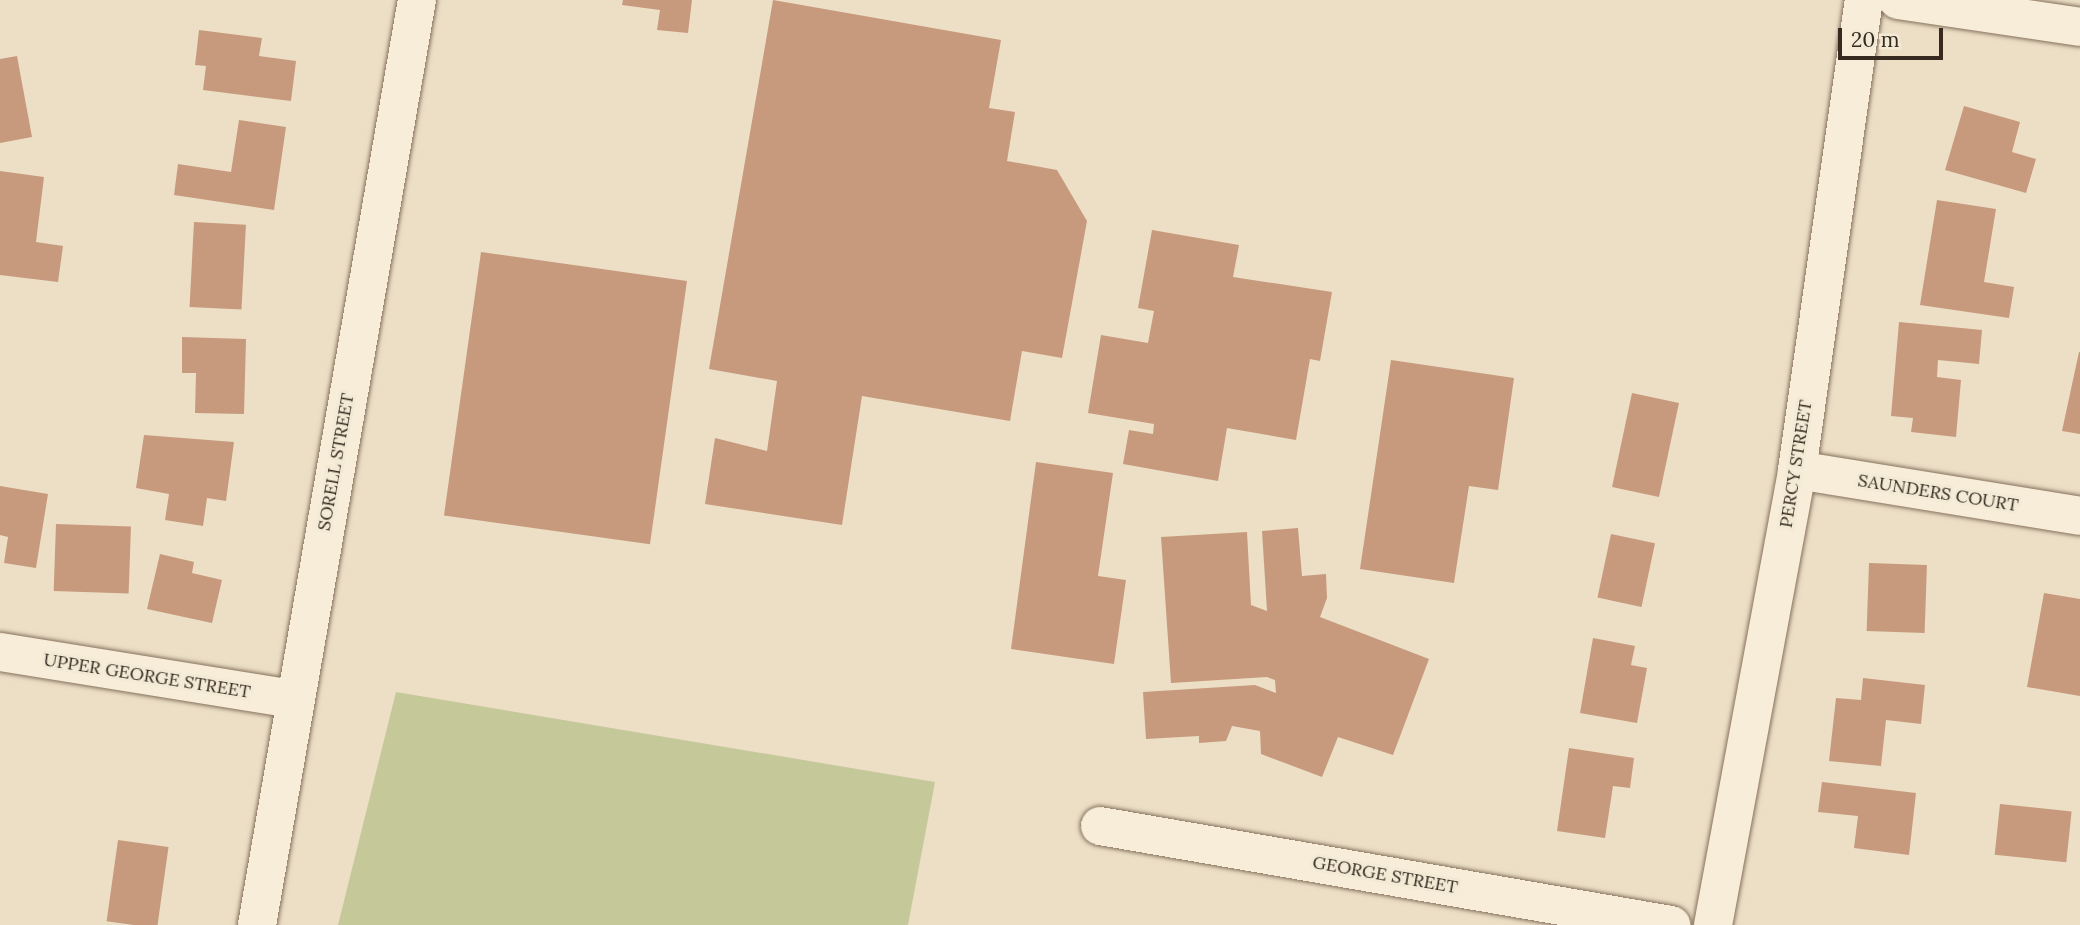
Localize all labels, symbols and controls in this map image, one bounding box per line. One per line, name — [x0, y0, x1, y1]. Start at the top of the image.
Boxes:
scale bar — [1842, 14, 1947, 58]
text: 20 m — [1851, 26, 1900, 53]
street label: SORELL STREET — [313, 392, 359, 532]
street label: PERCY STREET — [1775, 399, 1817, 529]
street label: SAUNDERS COURT — [1856, 470, 2020, 516]
street label: UPPER GEORGE STREET — [42, 649, 252, 703]
street label: GEORGE STREET — [1311, 852, 1459, 898]

